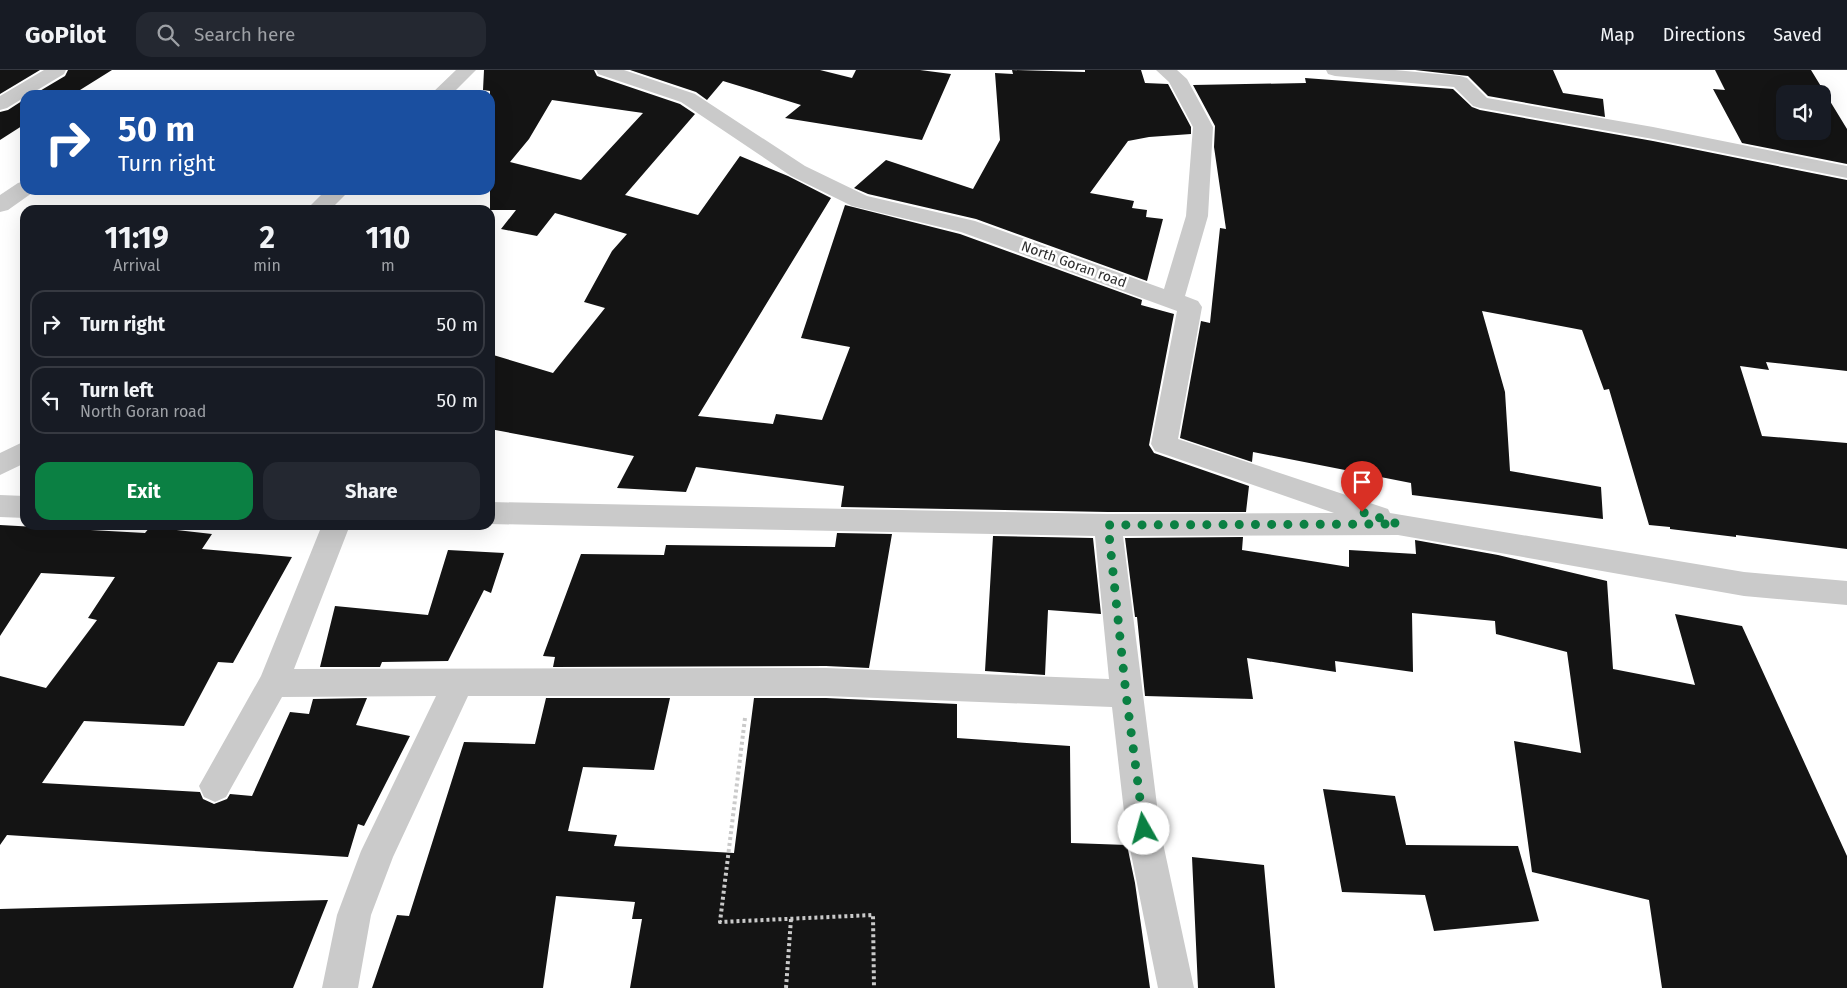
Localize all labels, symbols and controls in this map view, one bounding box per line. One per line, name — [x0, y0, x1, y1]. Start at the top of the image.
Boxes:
search box — [136, 12, 486, 57]
text: GoPilot — [25, 21, 106, 49]
icon: search — [154, 21, 182, 49]
text: Search here — [194, 23, 295, 46]
text: Map — [1600, 24, 1635, 46]
text: Directions — [1663, 24, 1745, 46]
text: Saved — [1773, 24, 1822, 46]
map controls — [1776, 85, 1831, 140]
button: sound — [1776, 85, 1831, 140]
text: 50 m — [118, 108, 195, 150]
icon: right — [35, 110, 100, 175]
text: Turn right — [118, 150, 215, 177]
text: 11:19 — [105, 220, 169, 256]
text: 2 — [259, 220, 275, 256]
text: 110 — [366, 220, 410, 256]
street label: North Goran road — [1019, 238, 1129, 291]
text: Arrival — [113, 256, 160, 275]
text: min — [253, 256, 281, 275]
text: m — [381, 256, 395, 275]
icon: right — [37, 310, 65, 338]
text: Turn right — [80, 313, 165, 336]
text: 50 m — [437, 313, 478, 336]
text: Turn left — [80, 379, 154, 402]
icon: left — [37, 386, 65, 414]
text: 50 m — [437, 389, 478, 412]
text: North Goran road — [80, 402, 206, 421]
pin — [1341, 461, 1383, 512]
button: Exit — [35, 462, 253, 520]
button: Share — [263, 462, 480, 520]
icon: arrive — [1348, 468, 1376, 496]
position arrow — [1117, 802, 1169, 854]

